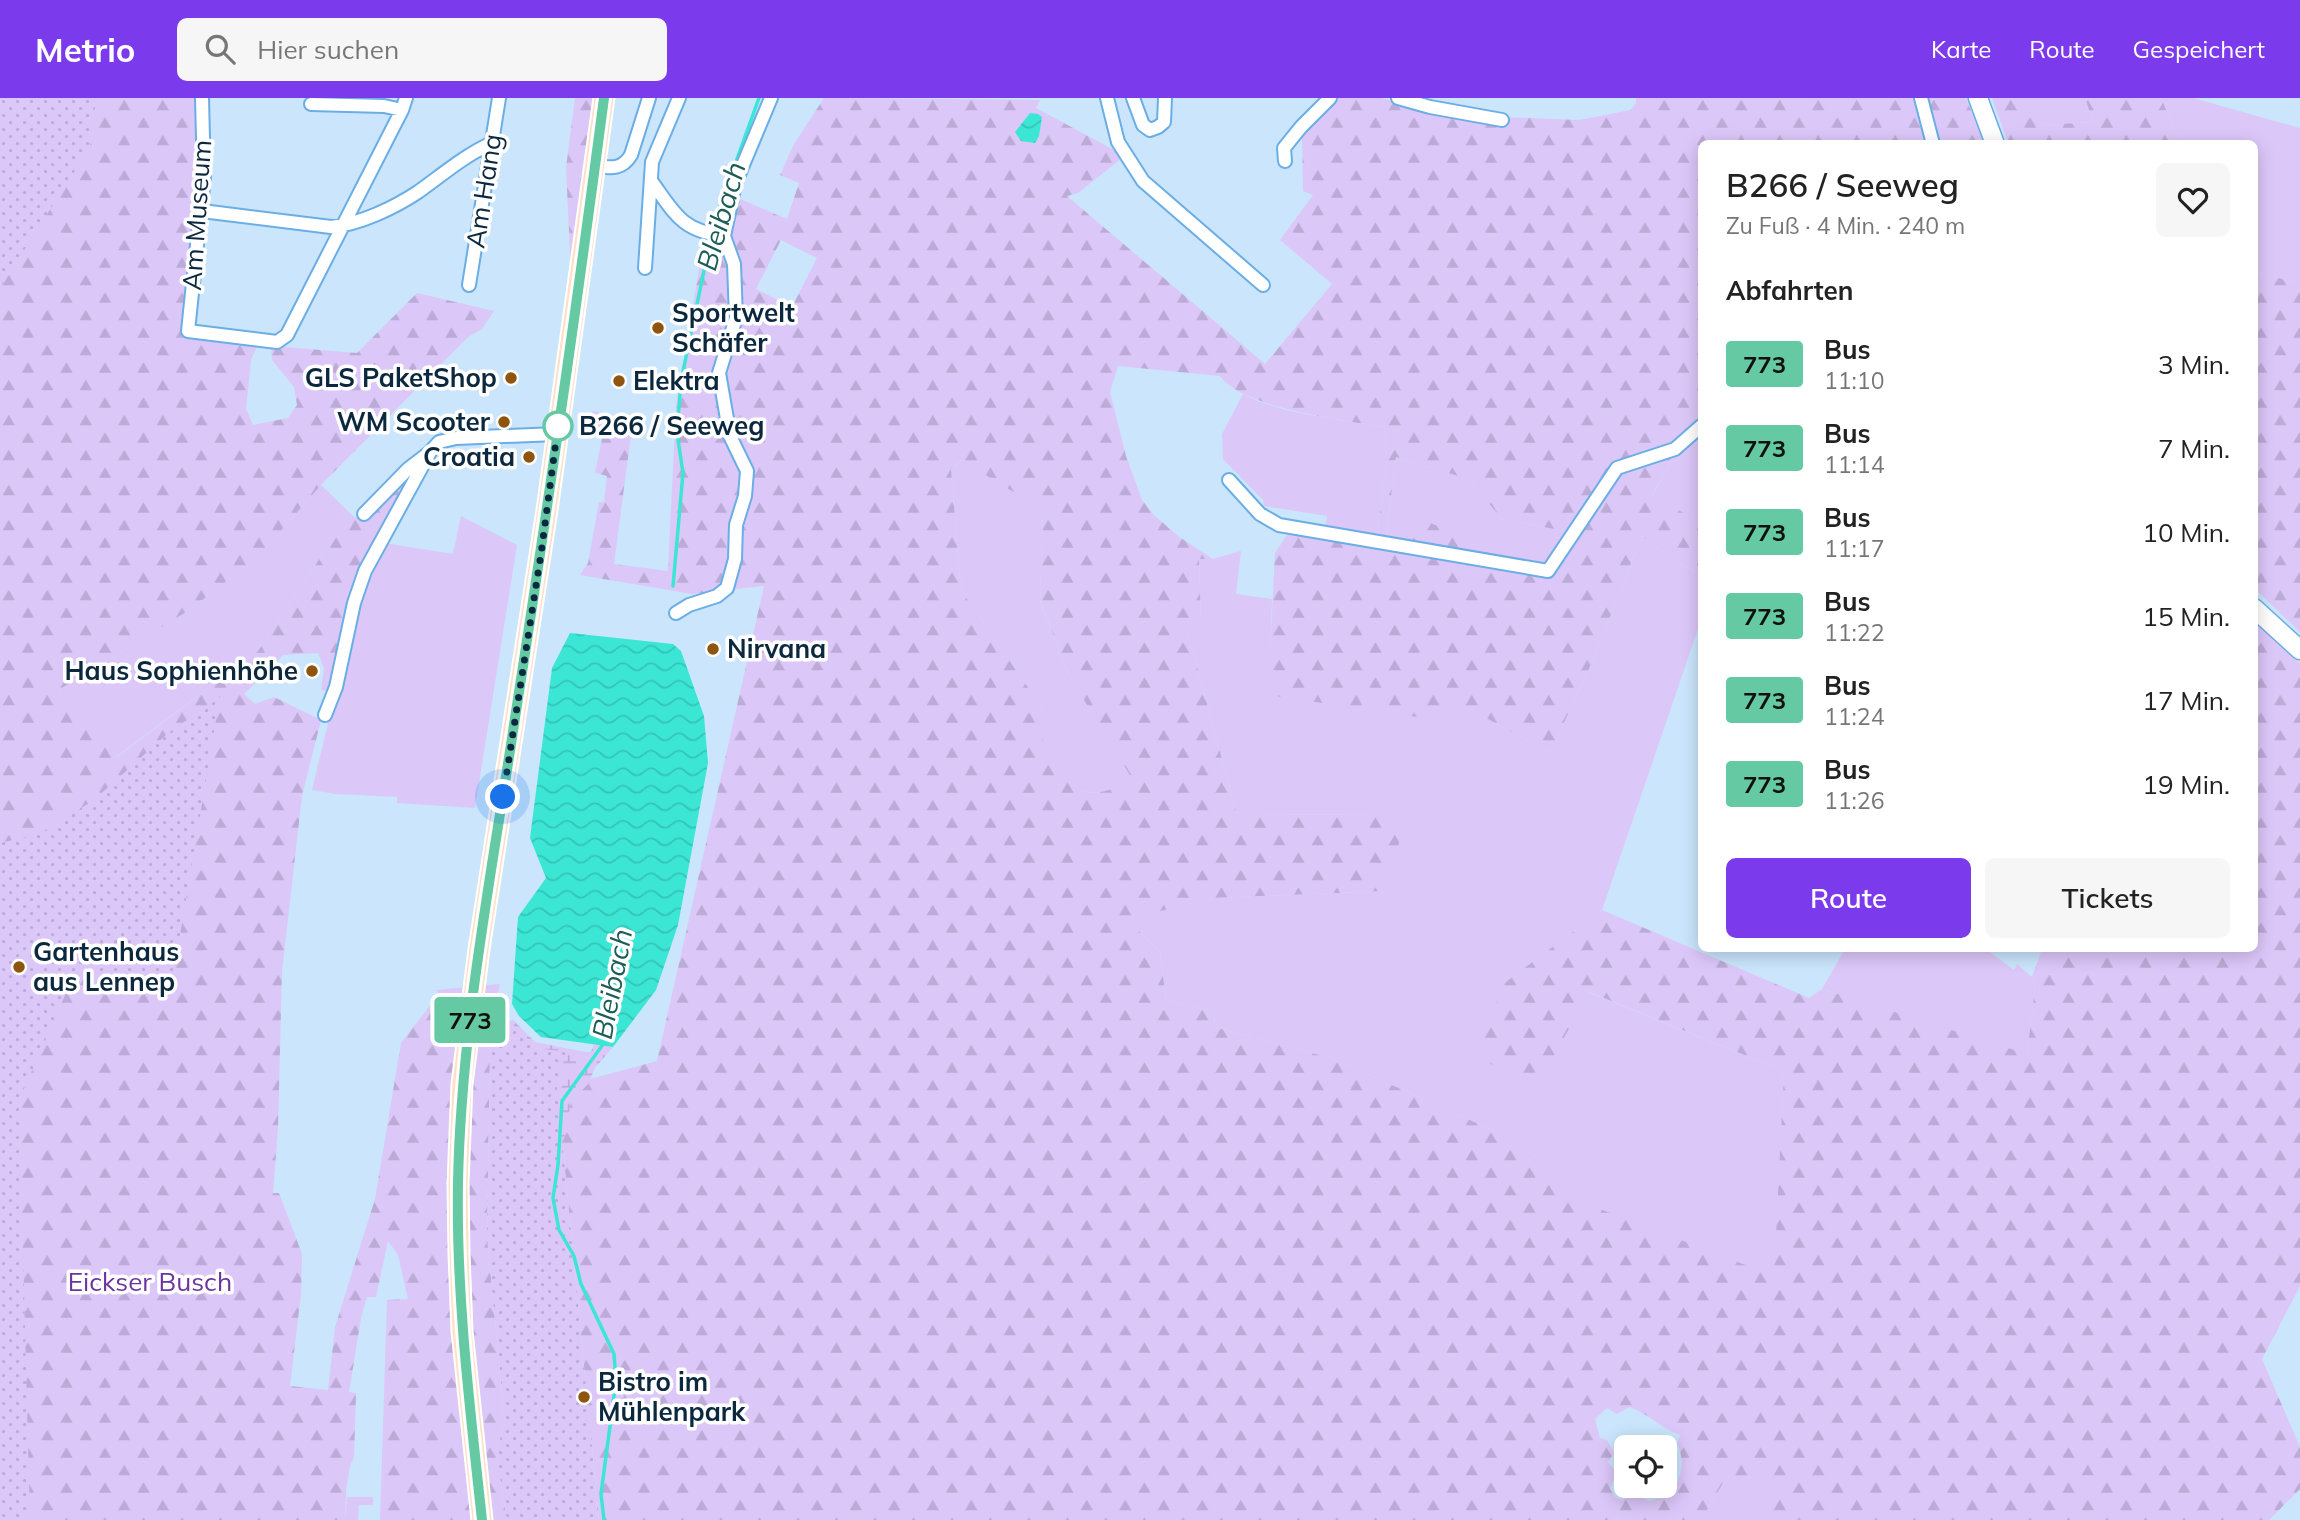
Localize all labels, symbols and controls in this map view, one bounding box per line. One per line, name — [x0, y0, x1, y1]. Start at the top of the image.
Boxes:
search box — [177, 18, 667, 81]
text: Metrio — [35, 29, 135, 70]
icon: search — [201, 30, 239, 68]
text: Hier suchen — [257, 33, 399, 66]
text: Karte — [1931, 34, 1991, 64]
text: Route — [2029, 34, 2095, 64]
text: Gespeichert — [2133, 34, 2265, 64]
street label: Am Hang — [458, 131, 509, 250]
street label: Am Museum — [175, 139, 218, 291]
water label: Bleibach — [688, 157, 753, 274]
button: heart — [2156, 163, 2230, 237]
text: B266 / Seeweg — [1726, 164, 1959, 205]
text: Zu Fuß · 4 Min. · 240 m — [1726, 211, 1965, 240]
text: Abfahrten — [1726, 274, 1853, 307]
place label: Sportwelt Schäfer — [672, 296, 795, 359]
marker: Sportwelt Schäfer — [650, 320, 666, 336]
text: Bus — [1824, 333, 1870, 366]
text: 3 Min. — [2158, 348, 2230, 381]
text: 773 — [1743, 349, 1786, 379]
place label: GLS PaketShop — [305, 361, 497, 394]
place label: Elektra — [633, 364, 720, 397]
text: 11:10 — [1824, 366, 1884, 395]
marker: GLS PaketShop — [503, 370, 519, 386]
marker: Elektra — [611, 373, 627, 389]
place label: WM Scooter — [337, 405, 491, 438]
place label: B266 / Seeweg — [579, 409, 764, 442]
marker: B266 / Seeweg — [543, 411, 573, 441]
marker: WM Scooter — [496, 414, 512, 430]
text: Bus — [1824, 417, 1870, 450]
text: 7 Min. — [2158, 432, 2230, 465]
text: 773 — [1743, 433, 1786, 463]
place label: Croatia — [423, 440, 515, 473]
marker: Croatia — [521, 449, 537, 465]
text: 11:14 — [1824, 450, 1884, 479]
text: Bus — [1824, 501, 1870, 534]
text: 10 Min. — [2142, 516, 2230, 549]
text: 773 — [1743, 517, 1786, 547]
text: 11:17 — [1824, 534, 1884, 563]
text: Bus — [1824, 585, 1870, 618]
text: 15 Min. — [2142, 600, 2230, 633]
text: 773 — [1743, 601, 1786, 631]
text: 11:22 — [1824, 618, 1884, 647]
place label: Nirvana — [727, 632, 826, 665]
marker: Nirvana — [705, 641, 721, 657]
place label: Haus Sophienhöhe — [64, 654, 298, 687]
marker: Haus Sophienhöhe — [304, 663, 320, 679]
text: Bus — [1824, 669, 1870, 702]
text: 17 Min. — [2142, 684, 2230, 717]
text: 773 — [1743, 685, 1786, 715]
text: 11:24 — [1824, 702, 1884, 731]
text: Bus — [1824, 753, 1870, 786]
text: 19 Min. — [2142, 768, 2230, 801]
text: 773 — [1743, 769, 1786, 799]
your location — [485, 779, 520, 814]
text: 11:26 — [1824, 786, 1884, 815]
button: Route — [1726, 858, 1971, 938]
button: Tickets — [1985, 858, 2230, 938]
water label: Bleibach — [584, 926, 639, 1042]
place label: Gartenhaus aus Lennep — [33, 935, 179, 998]
marker: Gartenhaus aus Lennep — [11, 959, 27, 975]
line badge: 773 — [430, 997, 510, 1043]
text: 773 — [448, 1005, 492, 1035]
park label: Eickser Busch — [68, 1265, 232, 1298]
place label: Bistro im Mühlenpark — [598, 1365, 746, 1428]
marker: Bistro im Mühlenpark — [576, 1389, 592, 1405]
map controls — [1614, 1435, 1677, 1498]
button: locate — [1614, 1435, 1677, 1498]

